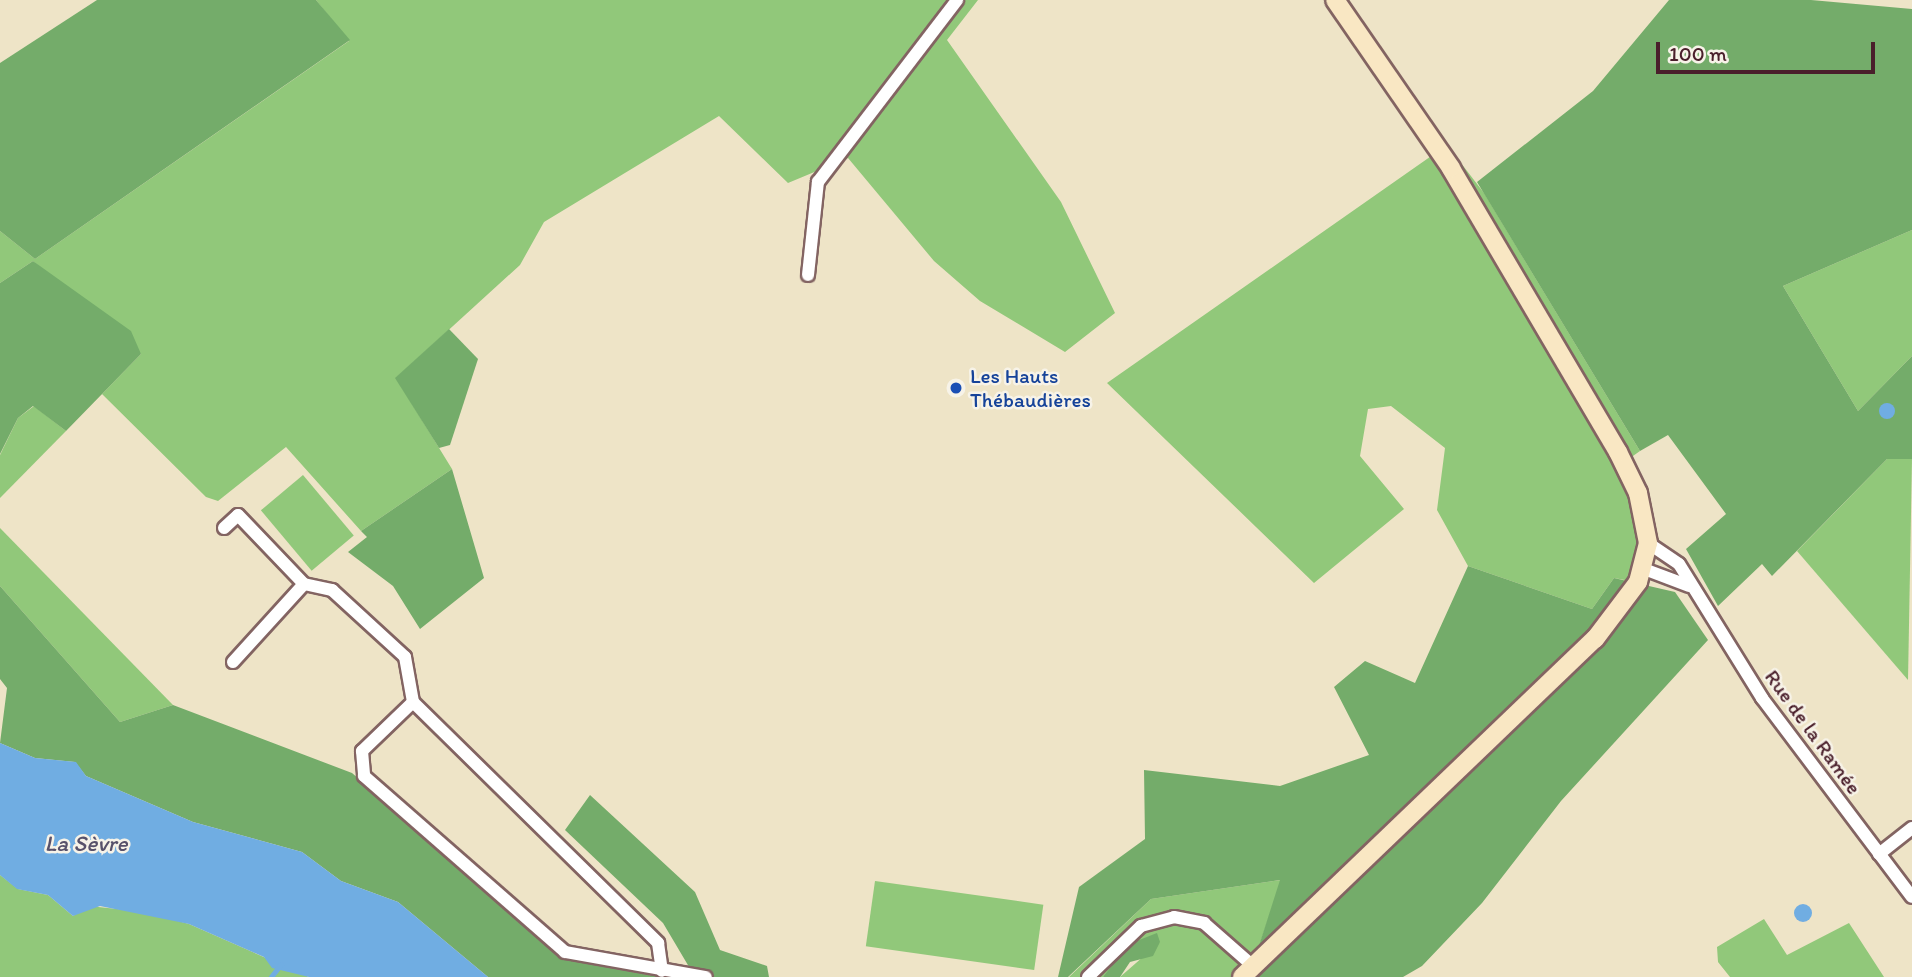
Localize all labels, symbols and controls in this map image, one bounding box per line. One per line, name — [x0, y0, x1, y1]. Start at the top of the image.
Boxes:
scale bar — [1660, 28, 1879, 72]
text: 100 m — [1669, 41, 1727, 66]
place label: Les Hauts Thébaudières — [970, 363, 1091, 413]
marker: Les Hauts Thébaudières — [948, 380, 964, 396]
street label: Rue de la Ramée — [1759, 665, 1867, 799]
water label: La Sèvre — [45, 829, 127, 857]

